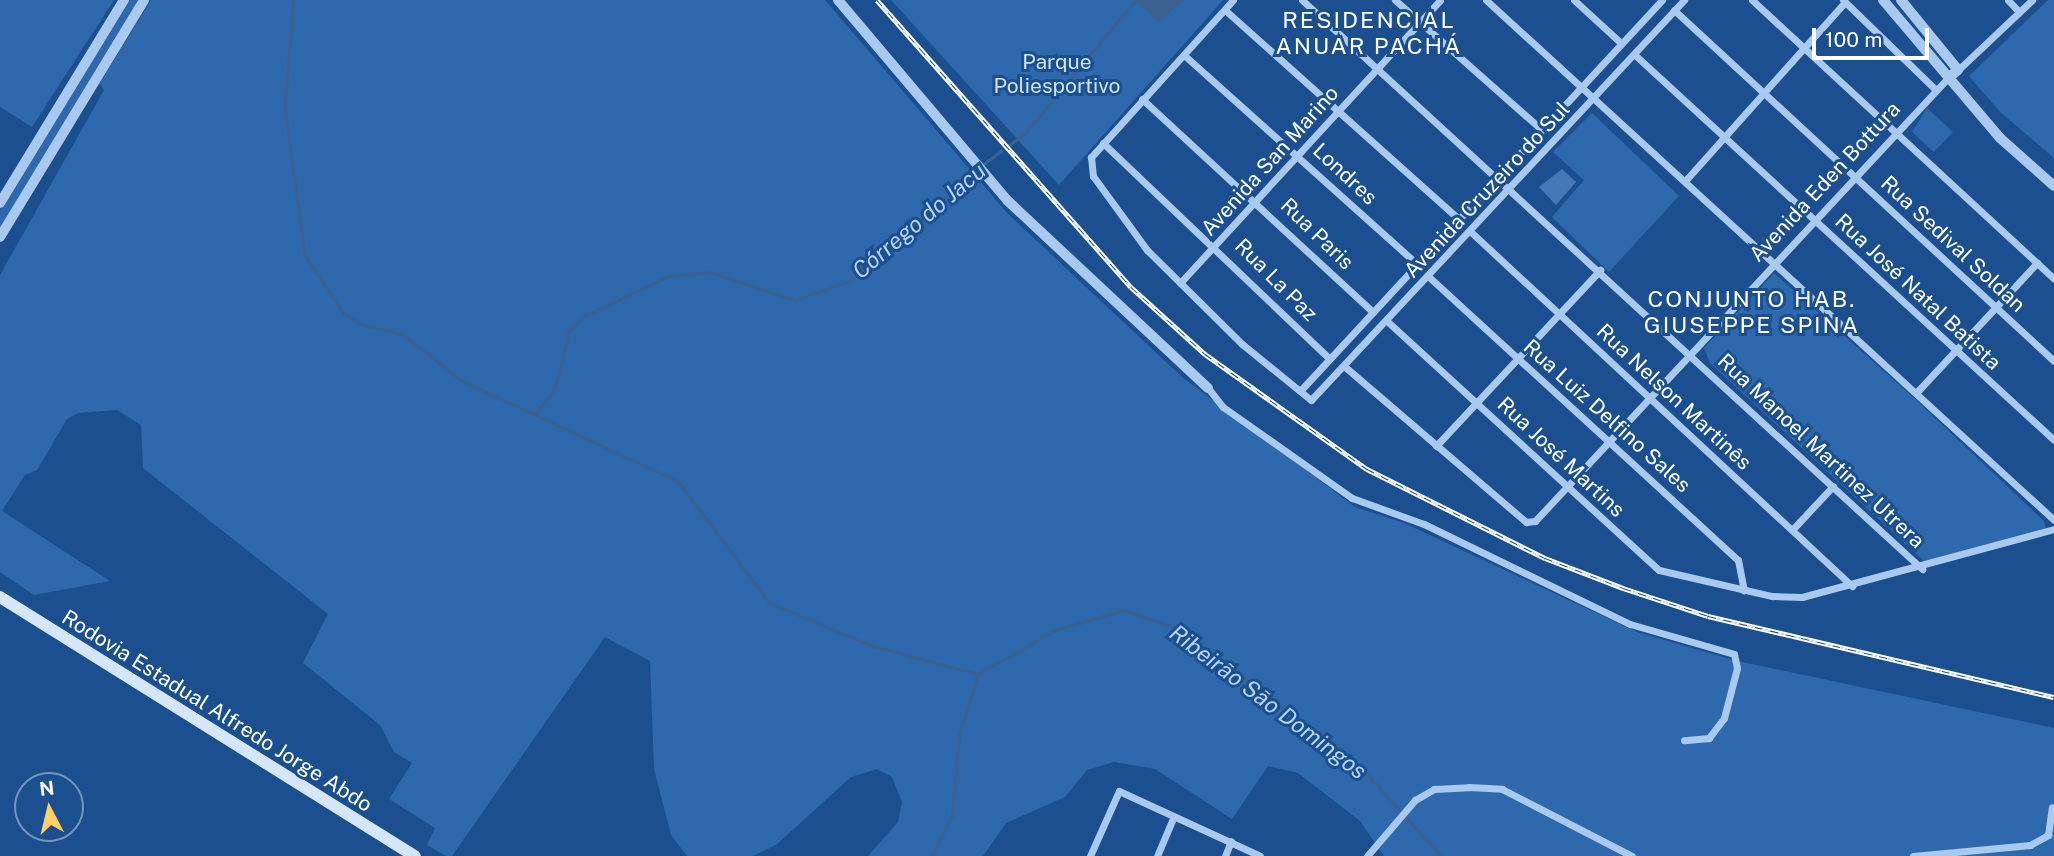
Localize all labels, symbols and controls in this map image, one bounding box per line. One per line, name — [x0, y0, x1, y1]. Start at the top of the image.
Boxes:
district label: RESIDENCIAL ANUAR PACHÁ — [1277, 6, 1461, 60]
scale bar — [1816, 14, 1933, 58]
text: 100 m — [1825, 27, 1882, 52]
park label: Parque Poliesportivo — [994, 49, 1120, 99]
street label: Avenida San Marino — [1196, 81, 1344, 241]
street label: Avenida Cruzeiro do Sul — [1399, 97, 1575, 283]
street label: Avenida Eden Bottura — [1744, 97, 1906, 267]
street label: Londres — [1308, 138, 1382, 210]
water label: Córrego do Jacu — [847, 157, 991, 285]
street label: Rua Sedival Soldan — [1876, 171, 2030, 317]
street label: Rua Paris — [1275, 193, 1359, 275]
street label: Rua José Natal Batista — [1830, 209, 2006, 375]
street label: Rua La Paz — [1230, 234, 1322, 326]
district label: CONJUNTO HAB. GIUSEPPE SPINA — [1646, 285, 1858, 339]
street label: Rua Nelson Martinês — [1591, 319, 1757, 475]
street label: Rua Luiz Delfino Sales — [1518, 334, 1696, 498]
street label: Rua Manoel Martinez Utrera — [1712, 349, 1930, 553]
street label: Rua José Martins — [1492, 392, 1630, 522]
street label: Rodovia Estadual Alfredo Jorge Abdo — [57, 605, 377, 817]
water label: Ribeirão São Domingos — [1164, 619, 1372, 785]
north arrow — [14, 772, 84, 842]
text: N — [38, 776, 55, 800]

